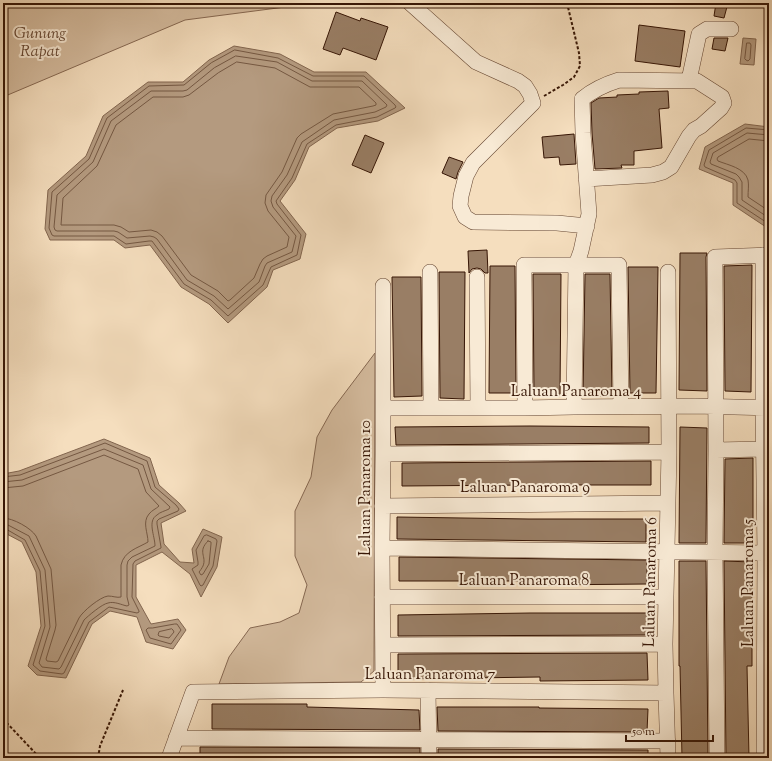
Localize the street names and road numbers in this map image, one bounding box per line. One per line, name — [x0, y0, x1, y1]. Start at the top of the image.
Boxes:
street label: Laluan Panaroma 4 — [511, 381, 641, 404]
street label: Laluan Panaroma 10 — [355, 420, 378, 556]
street label: Laluan Panaroma 9 — [460, 477, 590, 500]
street label: Laluan Panaroma 6 — [639, 517, 664, 647]
street label: Laluan Panaroma 5 — [738, 519, 761, 647]
street label: Laluan Panaroma 8 — [459, 570, 589, 593]
street label: Laluan Panaroma 7 — [365, 664, 495, 687]

